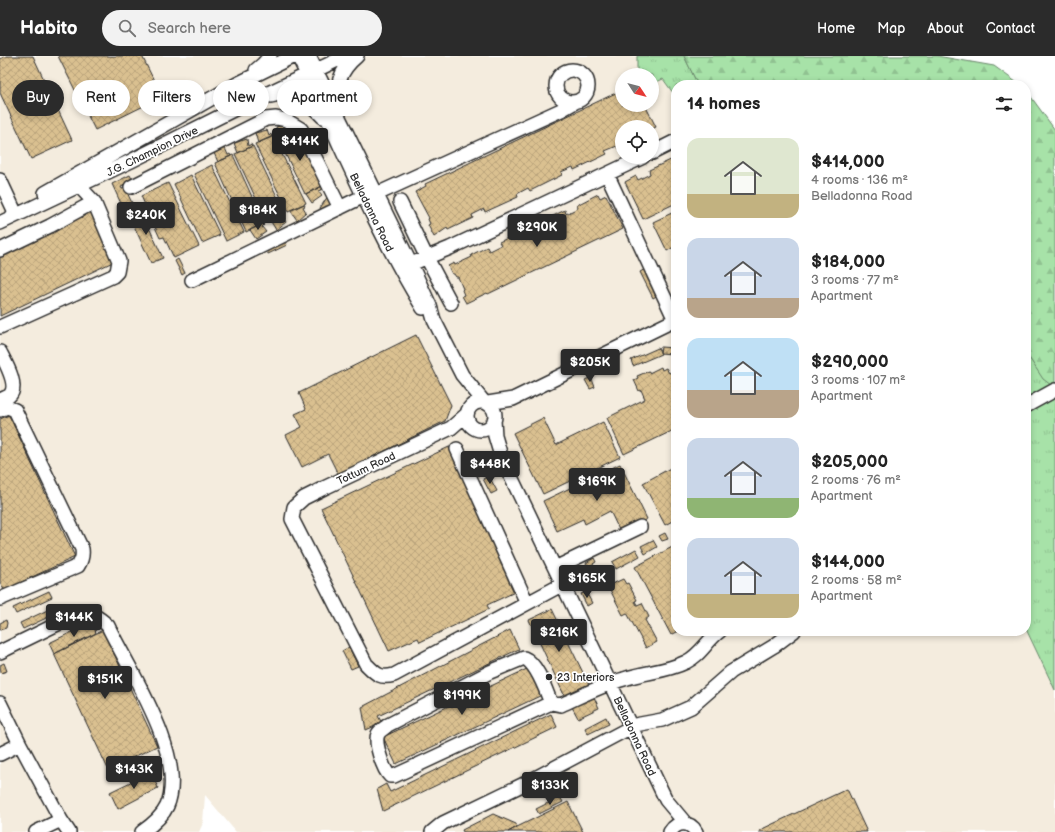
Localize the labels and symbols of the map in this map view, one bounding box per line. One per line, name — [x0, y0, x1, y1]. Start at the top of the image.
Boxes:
north arrow — [615, 68, 659, 112]
street label: J.G. Champion Drive — [104, 123, 201, 179]
pin: $414K — [272, 128, 328, 162]
street label: Belladonna Road — [347, 171, 396, 254]
pin: $184K — [230, 197, 286, 231]
pin: $240K — [118, 202, 174, 236]
pin: $290K — [509, 214, 565, 248]
pin: $205K — [562, 349, 618, 383]
street label: Tottum Road — [335, 449, 398, 488]
pin: $448K — [462, 451, 518, 485]
pin: $169K — [569, 468, 625, 502]
pin: $165K — [559, 565, 615, 599]
pin: $144K — [46, 604, 102, 638]
pin: $216K — [531, 619, 587, 653]
pin: $151K — [77, 666, 133, 700]
place label: 23 Interiors — [557, 671, 615, 684]
marker: 23 Interiors — [544, 672, 554, 682]
pin: $199K — [434, 682, 490, 716]
street label: Belladonna Road — [611, 695, 659, 778]
pin: $143K — [106, 756, 162, 790]
pin: $133K — [522, 772, 578, 806]

